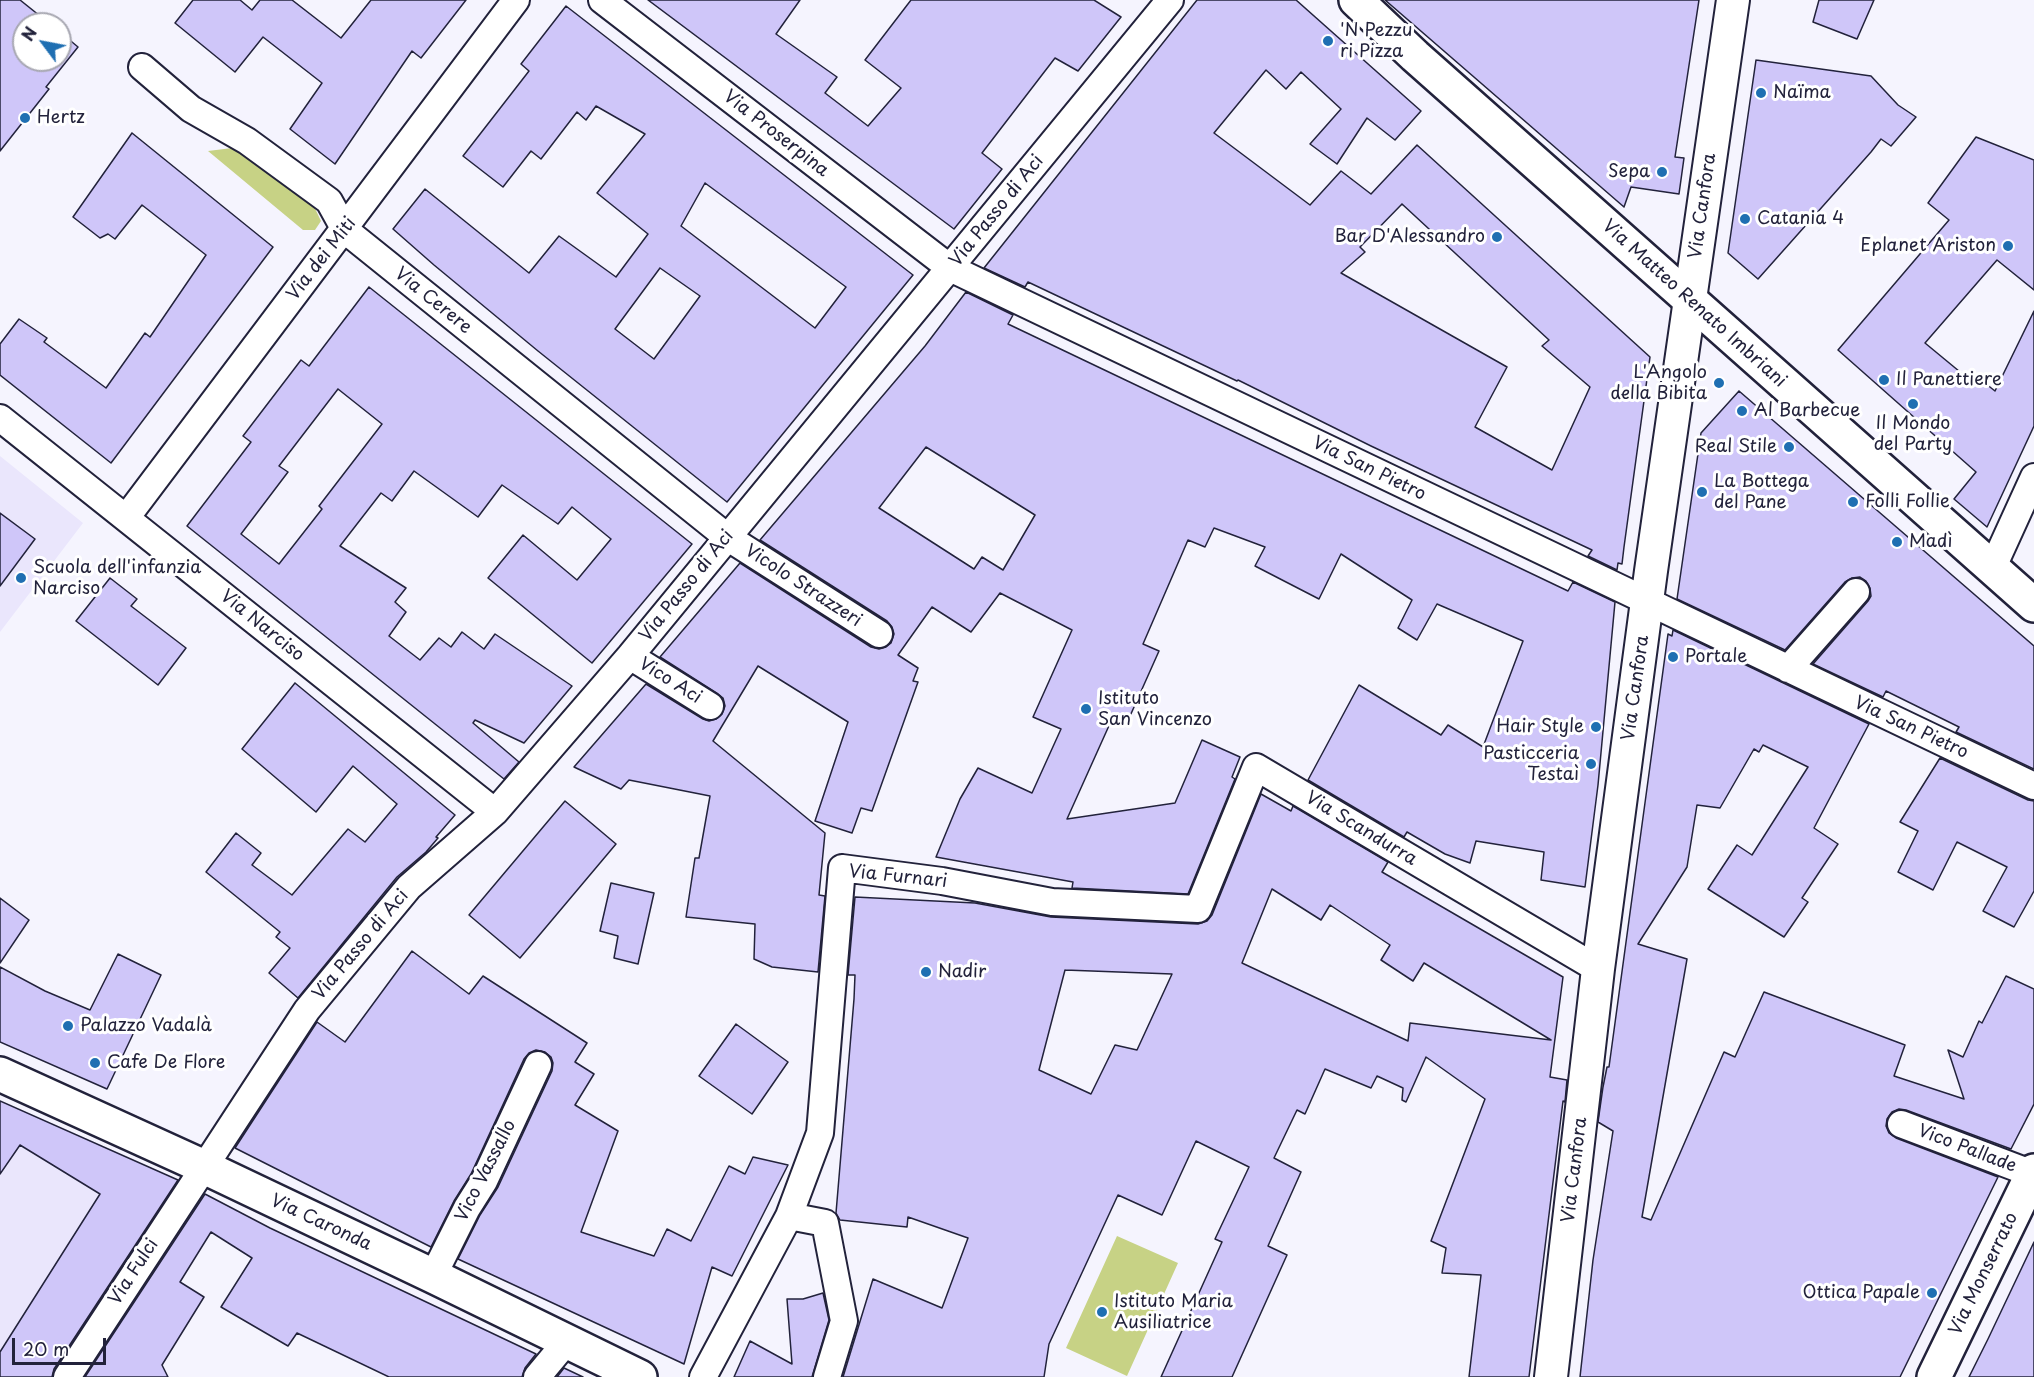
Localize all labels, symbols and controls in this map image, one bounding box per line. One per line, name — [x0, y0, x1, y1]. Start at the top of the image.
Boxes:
north arrow — [12, 12, 72, 72]
place label: 'N Pezzu ri Pizza — [1340, 20, 1412, 63]
text: N — [15, 22, 42, 45]
marker: 'N Pezzu ri Pizza — [1321, 34, 1335, 48]
place label: Naïma — [1773, 82, 1831, 104]
street label: Via Proserpina — [719, 86, 833, 182]
marker: Naïma — [1754, 86, 1768, 100]
place label: Hertz — [37, 107, 85, 129]
marker: Hertz — [18, 111, 32, 125]
street label: Via Passo di Aci — [945, 151, 1049, 271]
street label: Via Canfora — [1685, 152, 1721, 260]
place label: Sepa — [1608, 161, 1650, 183]
marker: Sepa — [1655, 165, 1669, 179]
place label: Catania 4 — [1757, 208, 1844, 230]
marker: Catania 4 — [1738, 212, 1752, 226]
street label: Via dei Miti — [283, 213, 361, 305]
street label: Via Matteo Renato Imbriani — [1598, 216, 1790, 392]
place label: Bar D'Alessandro — [1335, 226, 1485, 248]
marker: Bar D'Alessandro — [1490, 230, 1504, 244]
place label: Eplanet Ariston — [1860, 235, 1996, 257]
marker: Eplanet Ariston — [2001, 239, 2015, 253]
street label: Via Cerere — [390, 263, 476, 339]
place label: L'Angolo della Bibita — [1610, 362, 1707, 404]
place label: Il Panettiere — [1896, 369, 2002, 391]
marker: Il Panettiere — [1877, 373, 1891, 387]
marker: L'Angolo della Bibita — [1712, 376, 1726, 390]
marker: Il Mondo del Party — [1906, 397, 1920, 411]
place label: Al Barbecue — [1754, 400, 1860, 422]
marker: Al Barbecue — [1735, 404, 1749, 418]
place label: Il Mondo del Party — [1874, 413, 1952, 456]
street label: Via San Pietro — [1309, 432, 1429, 506]
place label: Real Stile — [1695, 436, 1777, 458]
marker: Real Stile — [1782, 440, 1796, 454]
place label: La Bottega del Pane — [1714, 471, 1809, 514]
marker: La Bottega del Pane — [1695, 485, 1709, 499]
place label: Folli Follie — [1865, 491, 1950, 513]
marker: Folli Follie — [1846, 495, 1860, 509]
street label: Via Passo di Aci — [635, 526, 739, 646]
place label: Madì — [1909, 531, 1952, 553]
marker: Madì — [1890, 535, 1904, 549]
street label: Vicolo Strazzeri — [741, 540, 865, 632]
place label: Scuola dell'infanzia Narciso — [33, 557, 201, 600]
marker: Scuola dell'infanzia Narciso — [14, 571, 28, 585]
street label: Via Narciso — [216, 586, 308, 666]
street label: Via Canfora — [1618, 634, 1654, 742]
place label: Portale — [1685, 646, 1747, 668]
marker: Portale — [1666, 650, 1680, 664]
street label: Vico Aci — [635, 653, 705, 709]
place label: Istituto San Vincenzo — [1098, 688, 1212, 730]
street label: Via San Pietro — [1851, 692, 1971, 764]
marker: Istituto San Vincenzo — [1079, 702, 1093, 716]
place label: Hair Style — [1496, 716, 1584, 738]
marker: Hair Style — [1589, 720, 1603, 734]
place label: Pasticceria Testaì — [1483, 743, 1579, 786]
marker: Pasticceria Testaì — [1584, 757, 1598, 771]
street label: Via Scandurra — [1301, 787, 1421, 871]
street label: Via Furnari — [848, 861, 948, 893]
street label: Via Passo di Aci — [309, 886, 413, 1004]
place label: Nadir — [938, 961, 986, 983]
marker: Nadir — [919, 965, 933, 979]
place label: Palazzo Vadalà — [80, 1015, 212, 1037]
marker: Palazzo Vadalà — [61, 1019, 75, 1033]
place label: Cafe De Flore — [107, 1052, 225, 1074]
marker: Cafe De Flore — [88, 1056, 102, 1070]
street label: Vico Vassallo — [451, 1116, 521, 1226]
street label: Via Canfora — [1558, 1116, 1592, 1224]
street label: Vico Pallade — [1915, 1120, 2019, 1178]
street label: Via Caronda — [267, 1190, 375, 1256]
street label: Via Monserrato — [1945, 1209, 2023, 1339]
street label: Via Fulci — [105, 1235, 163, 1309]
place label: Ottica Papale — [1803, 1282, 1920, 1304]
marker: Ottica Papale — [1925, 1286, 1939, 1300]
place label: Istituto Maria Ausiliatrice — [1114, 1291, 1233, 1334]
marker: Istituto Maria Ausiliatrice — [1095, 1305, 1109, 1319]
scale bar — [15, 1326, 110, 1364]
text: 20 m — [23, 1335, 69, 1362]

